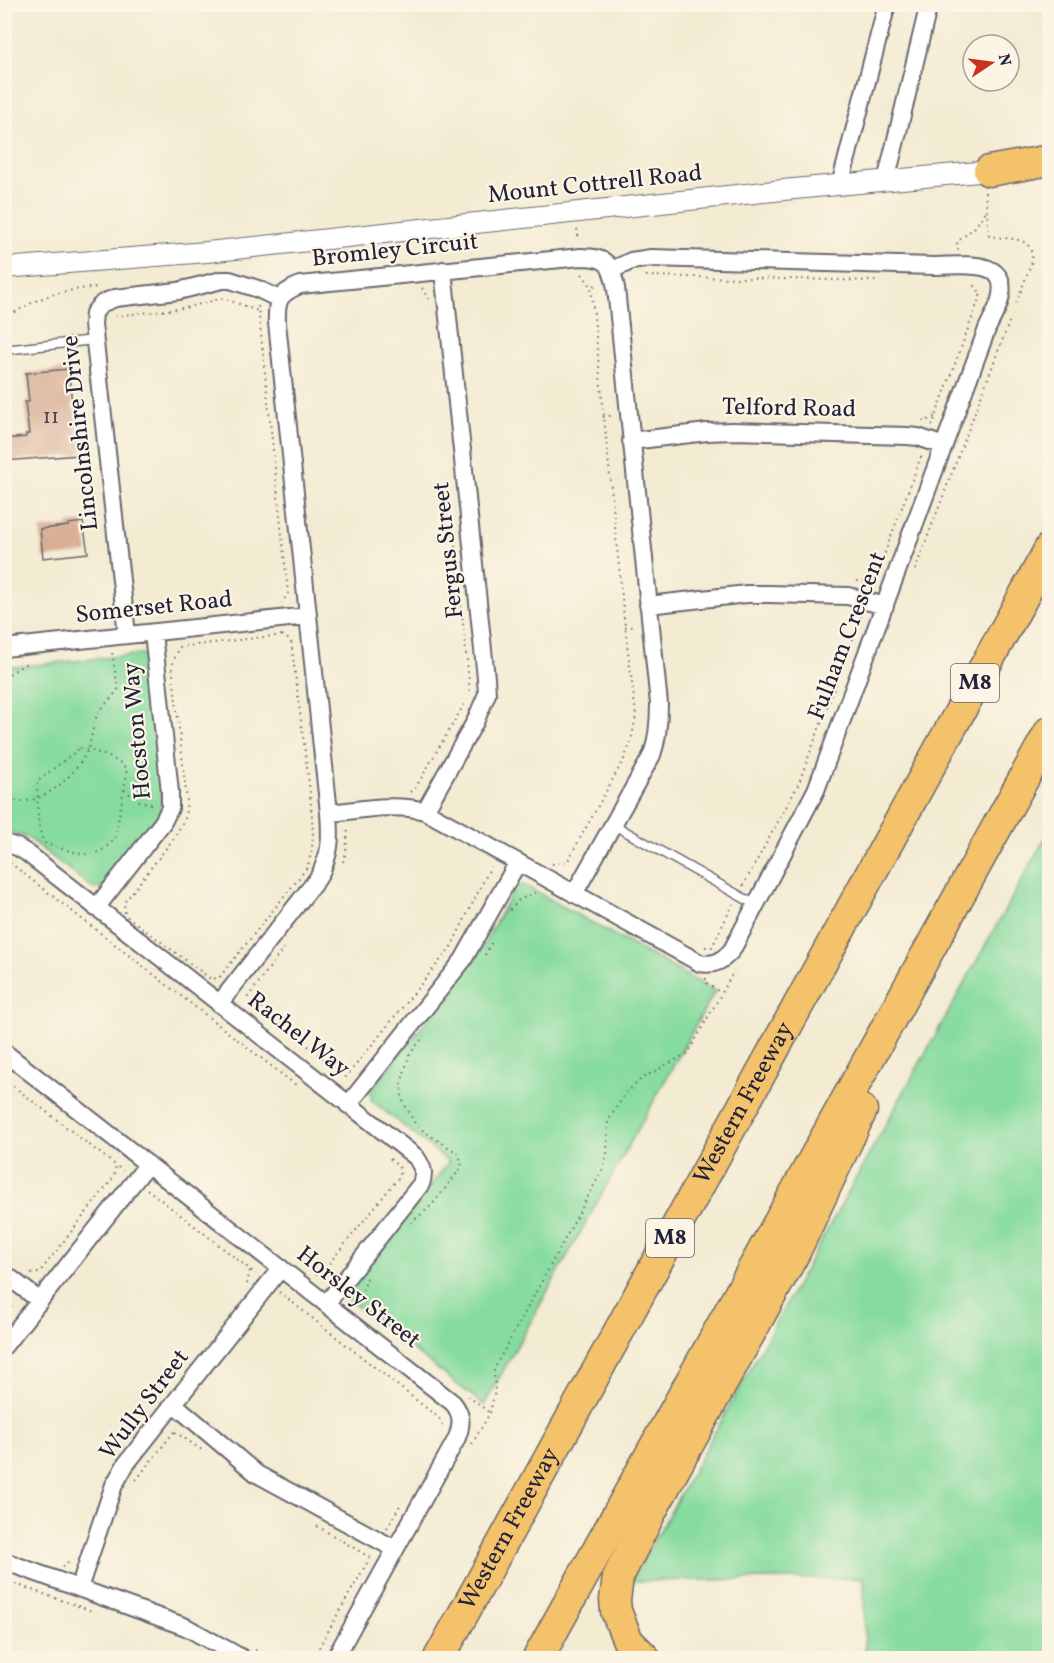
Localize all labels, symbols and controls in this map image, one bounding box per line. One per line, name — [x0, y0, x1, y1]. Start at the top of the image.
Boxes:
north arrow — [961, 33, 1021, 93]
text: N — [992, 52, 1016, 69]
street label: Mount Cottrell Road — [486, 157, 704, 213]
street label: Bromley Circuit — [310, 225, 480, 277]
street label: Lincolnshire Drive — [54, 334, 108, 532]
street label: Telford Road — [721, 391, 857, 427]
house number: 11 — [43, 403, 59, 432]
street label: Fergus Street — [425, 480, 473, 620]
street label: Fulham Crescent — [800, 547, 896, 725]
street label: Somerset Road — [74, 583, 234, 633]
street label: Hocston Way — [115, 661, 161, 801]
road number: M8 — [951, 664, 999, 702]
street label: Rachel Way — [239, 984, 357, 1086]
street label: Western Freeway — [686, 1016, 803, 1191]
road number: M8 — [646, 1219, 694, 1257]
street label: Horsley Street — [289, 1239, 427, 1357]
street label: Wully Street — [92, 1342, 198, 1468]
street label: Western Freeway — [451, 1442, 568, 1617]

